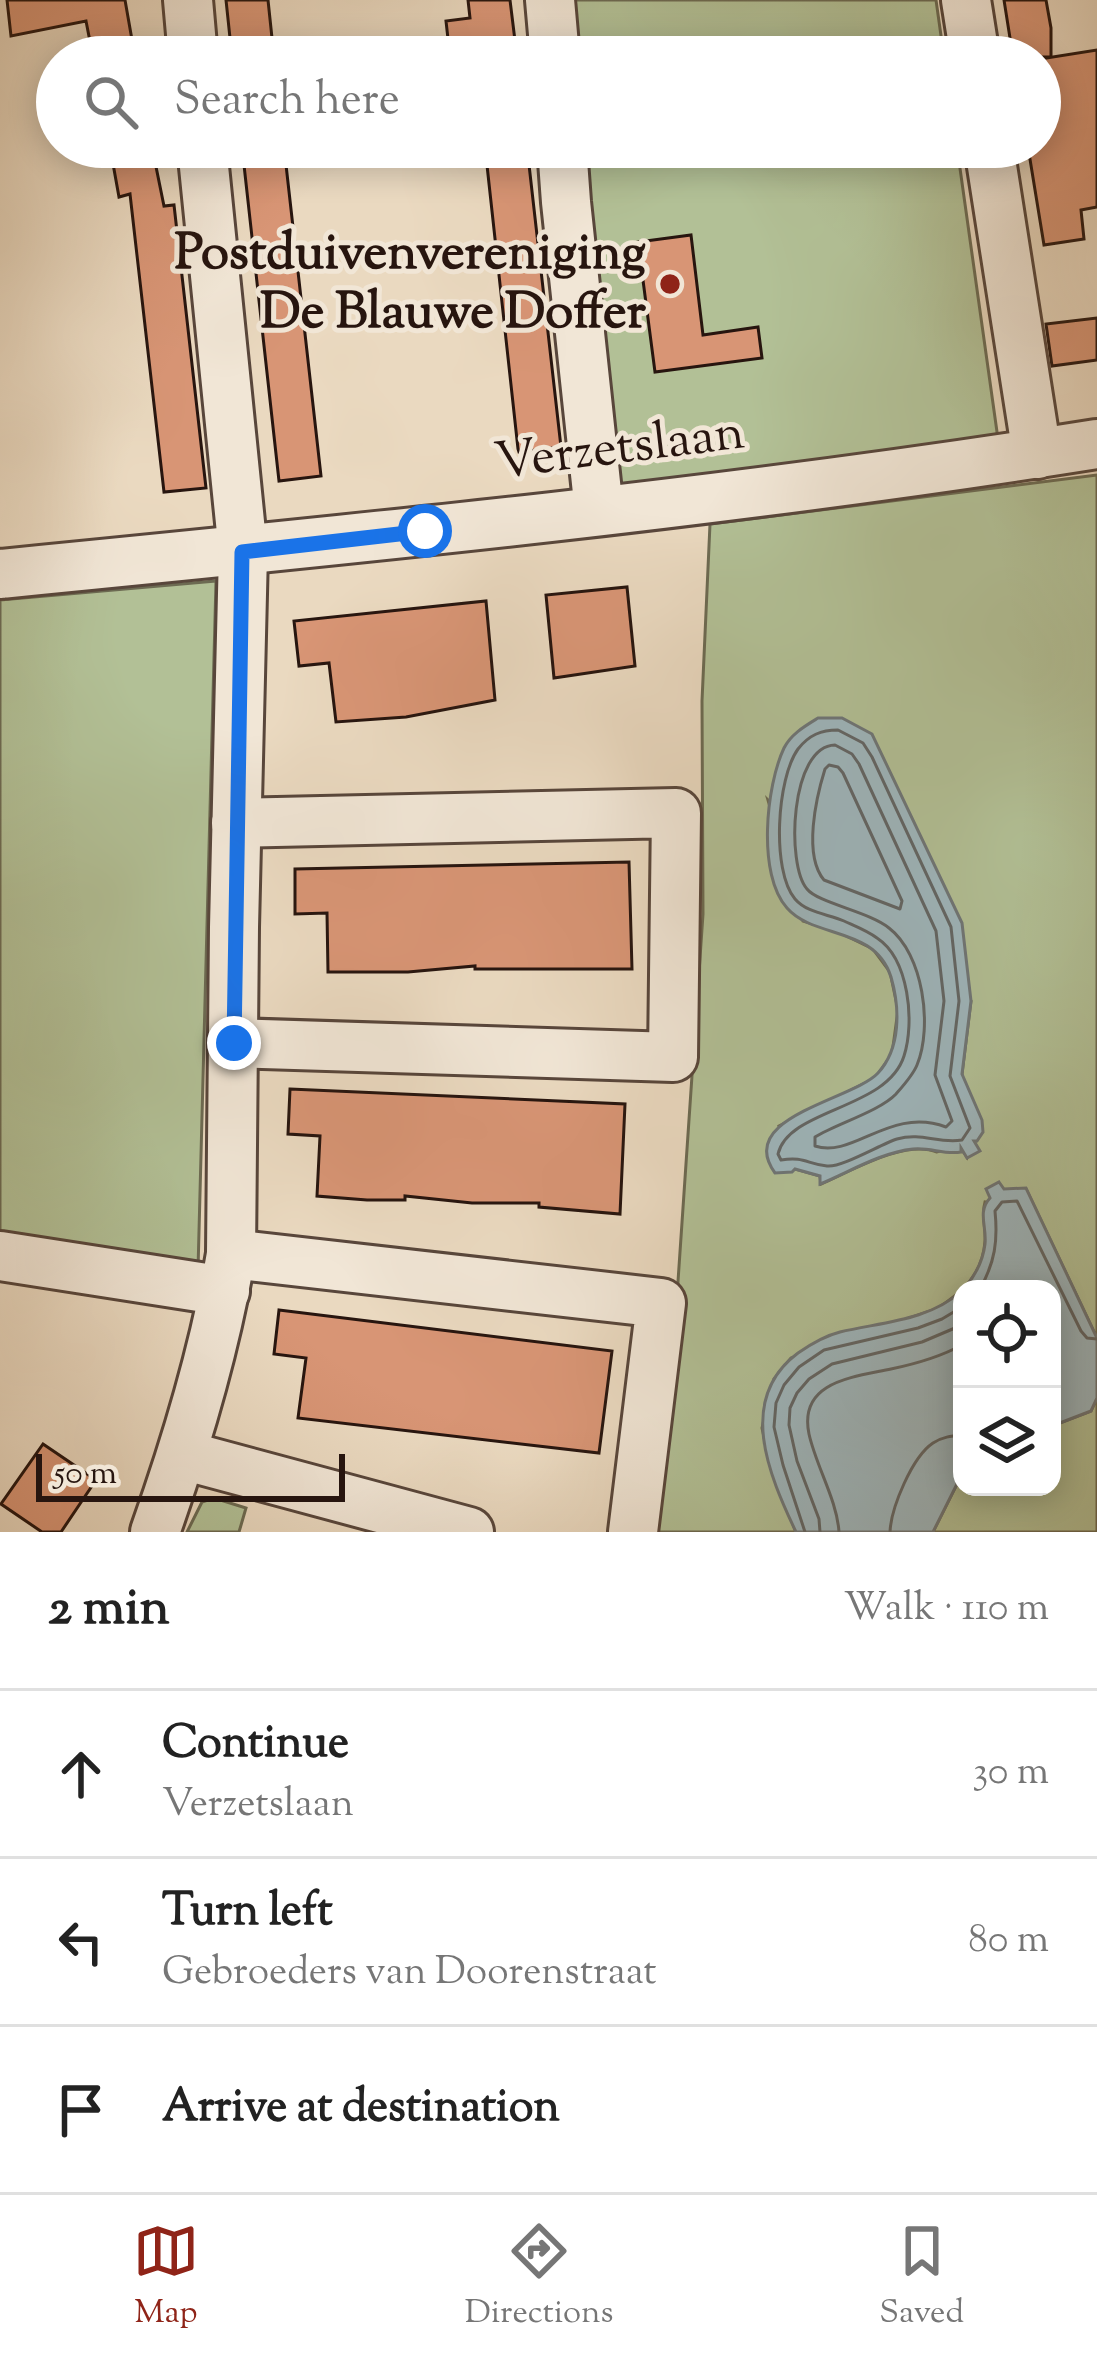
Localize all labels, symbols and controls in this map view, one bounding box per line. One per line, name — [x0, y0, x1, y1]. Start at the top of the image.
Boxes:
search box — [36, 36, 1061, 168]
icon: search — [78, 69, 144, 135]
text: Search here — [174, 70, 400, 135]
place label: Postduivenvereniging De Blauwe Doffer — [174, 219, 647, 351]
marker: Postduivenvereniging De Blauwe Doffer — [657, 271, 683, 297]
street label: Verzetslaan — [491, 398, 749, 502]
route start — [398, 504, 452, 558]
route end — [207, 1016, 261, 1070]
map controls — [953, 1280, 1061, 1496]
button: locate — [953, 1280, 1061, 1388]
button: layers — [953, 1388, 1061, 1496]
scale bar — [36, 1448, 345, 1501]
text: 50 m — [54, 1451, 117, 1499]
text: 2 min — [48, 1574, 170, 1647]
text: Walk · 110 m — [844, 1582, 1049, 1638]
text: Continue — [162, 1713, 349, 1778]
icon: ahead — [48, 1741, 114, 1807]
text: 30 m — [972, 1746, 1049, 1802]
text: Verzetslaan — [162, 1778, 354, 1834]
text: Turn left — [162, 1881, 333, 1946]
icon: left — [48, 1909, 114, 1975]
text: 80 m — [968, 1914, 1049, 1970]
text: Gebroeders van Doorenstraat — [162, 1946, 657, 2002]
icon: arrive — [48, 2077, 114, 2143]
text: Arrive at destination — [162, 2077, 560, 2142]
tab: Map — [133, 2218, 199, 2338]
tab: Directions — [465, 2218, 614, 2338]
tab: Saved — [879, 2218, 964, 2338]

